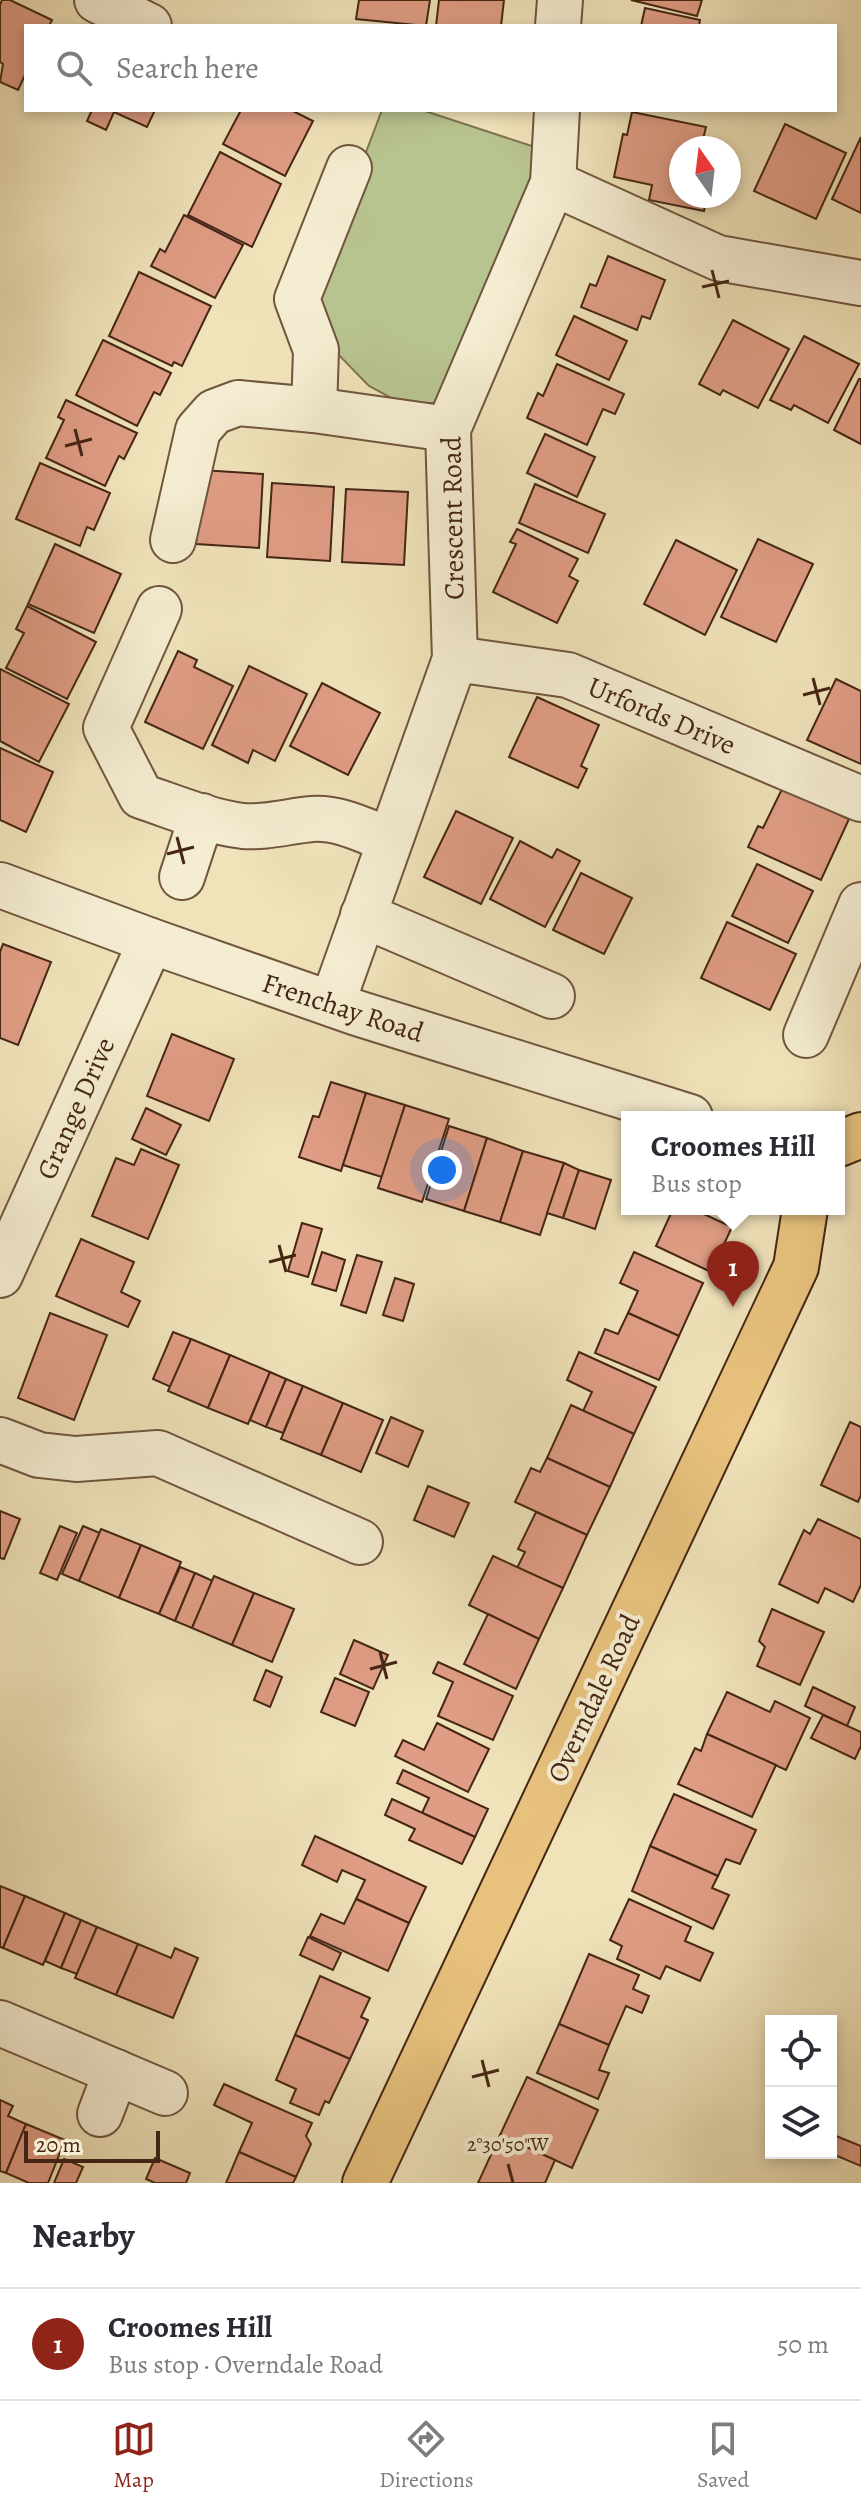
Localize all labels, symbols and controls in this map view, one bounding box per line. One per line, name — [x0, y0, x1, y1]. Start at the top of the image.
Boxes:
search box — [24, 24, 837, 112]
icon: search — [52, 46, 96, 90]
text: Search here — [116, 48, 259, 88]
north arrow — [669, 136, 741, 208]
street label: Crescent Road — [433, 435, 473, 600]
street label: Urfords Drive — [582, 668, 741, 764]
street label: Frenchay Road — [257, 964, 429, 1052]
street label: Grange Drive — [28, 1031, 124, 1186]
popup — [621, 1111, 845, 1215]
text: Croomes Hill — [651, 1126, 815, 1166]
your location — [422, 1150, 462, 1190]
text: Bus stop — [651, 1166, 742, 1201]
pin: 1 — [707, 1241, 759, 1307]
street label: Overndale Road — [538, 1607, 650, 1789]
map controls — [765, 2015, 837, 2159]
button: locate — [765, 2015, 837, 2087]
button: layers — [765, 2087, 837, 2159]
scale bar — [24, 2127, 160, 2163]
text: 20 m — [36, 2130, 81, 2160]
text: 2°30'50"W — [467, 2131, 549, 2158]
text: Nearby — [32, 2212, 135, 2259]
text: Croomes Hill — [108, 2307, 272, 2347]
text: 1 — [53, 2327, 63, 2362]
text: 50 m — [777, 2327, 829, 2362]
text: Bus stop · Overndale Road — [108, 2347, 383, 2382]
tab: Map — [112, 2417, 156, 2495]
tab: Directions — [379, 2417, 474, 2495]
tab: Saved — [697, 2417, 749, 2495]

